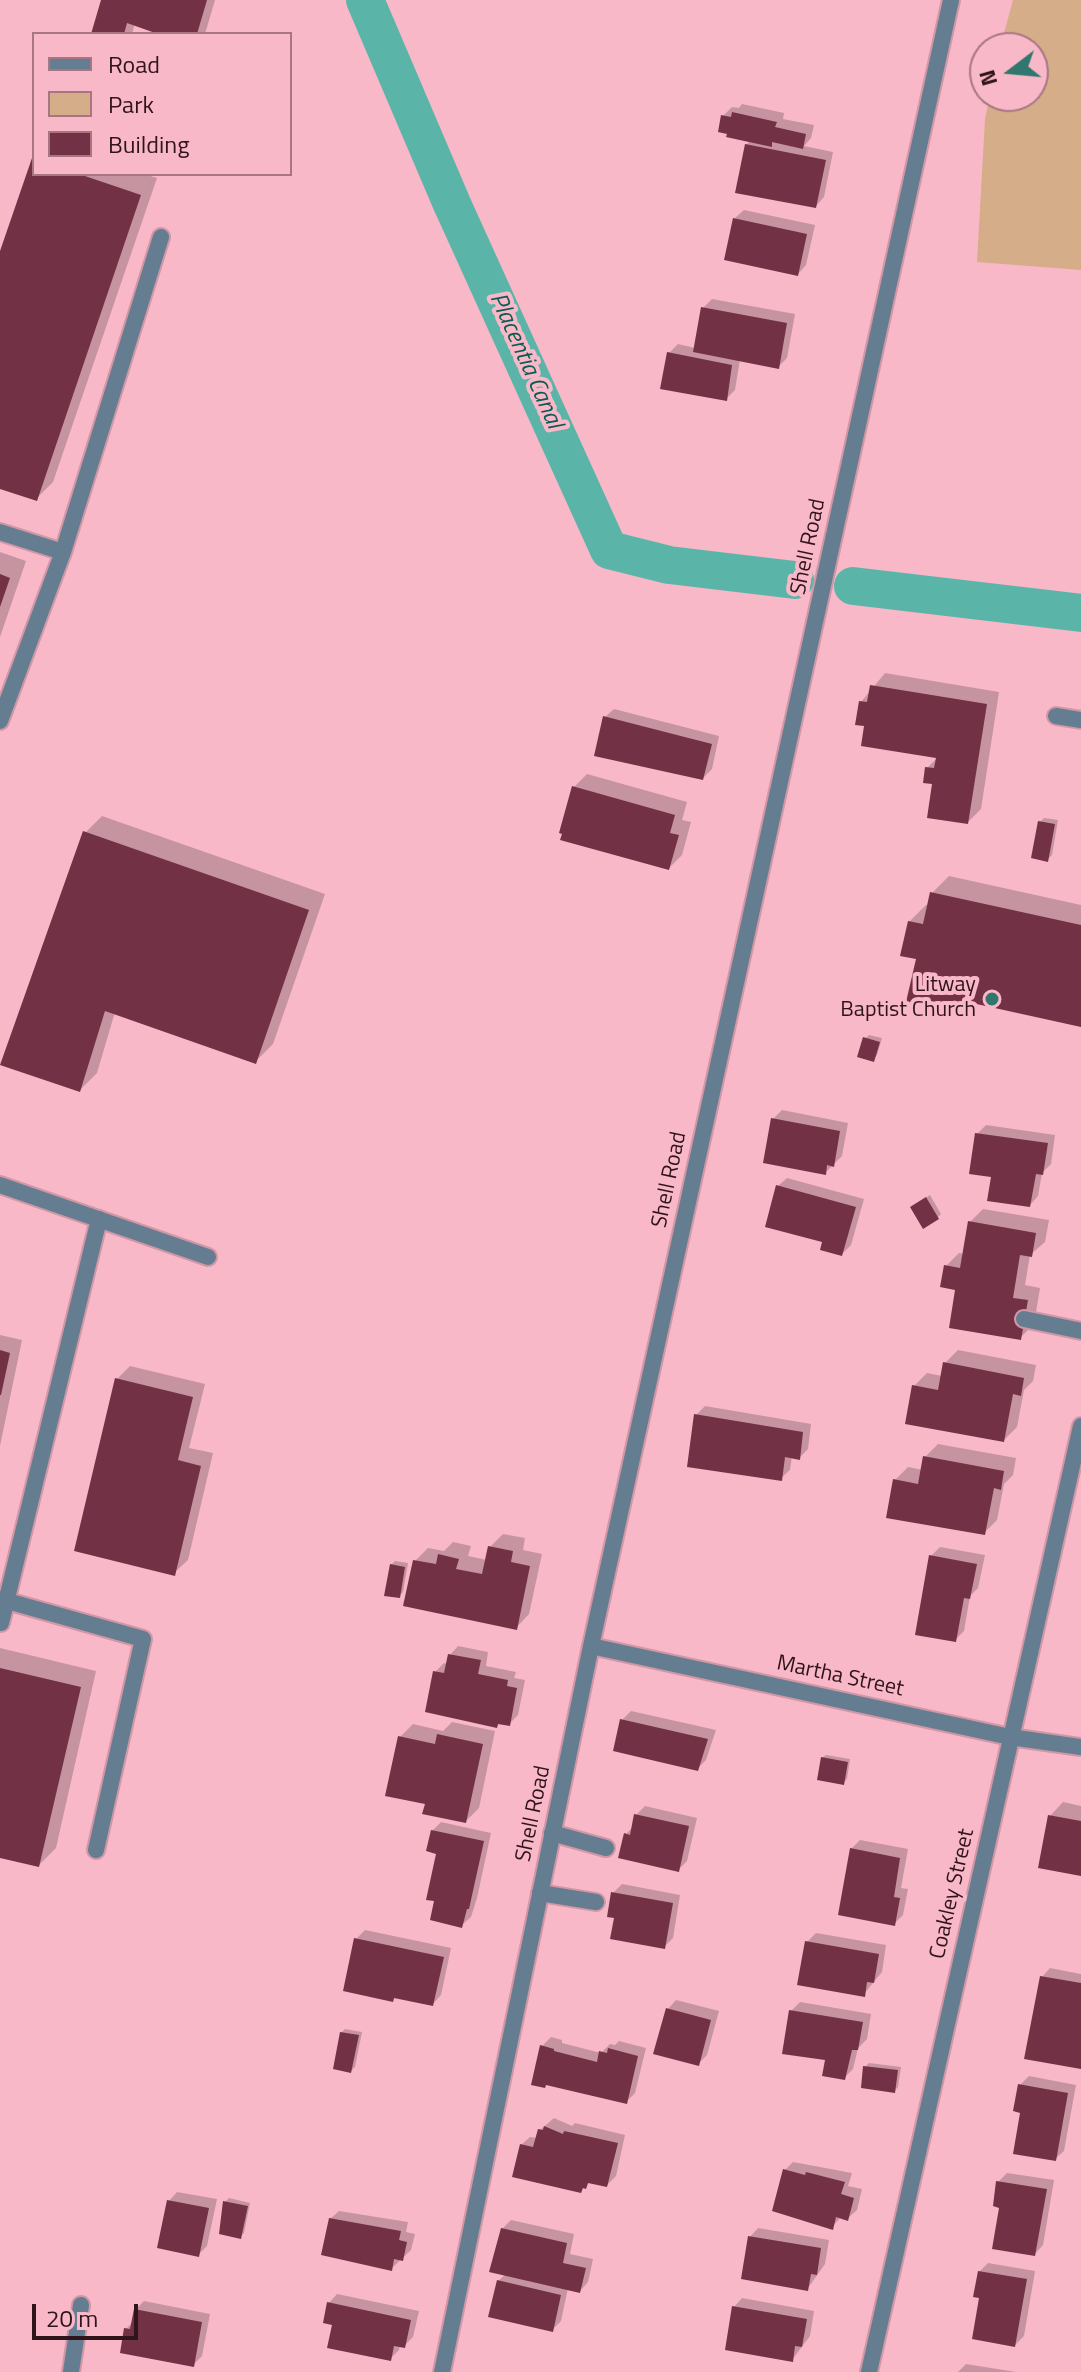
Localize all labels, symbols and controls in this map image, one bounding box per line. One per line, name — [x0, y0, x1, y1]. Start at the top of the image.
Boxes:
legend — [32, 32, 292, 176]
north arrow — [969, 32, 1049, 112]
text: Road — [108, 46, 160, 82]
text: N — [969, 66, 1006, 90]
text: Park — [108, 86, 154, 122]
text: Building — [108, 126, 190, 162]
water label: Placentia Canal — [482, 289, 568, 433]
street label: Shell Road — [786, 497, 832, 597]
place label: Litway Baptist Church — [840, 973, 976, 1024]
marker: Litway Baptist Church — [983, 990, 1001, 1008]
street label: Shell Road — [647, 1130, 693, 1230]
street label: Martha Street — [774, 1651, 906, 1703]
street label: Shell Road — [511, 1764, 557, 1864]
street label: Coakley Street — [925, 1826, 981, 1962]
scale bar — [36, 2288, 142, 2338]
text: 20 m — [46, 2300, 98, 2336]

